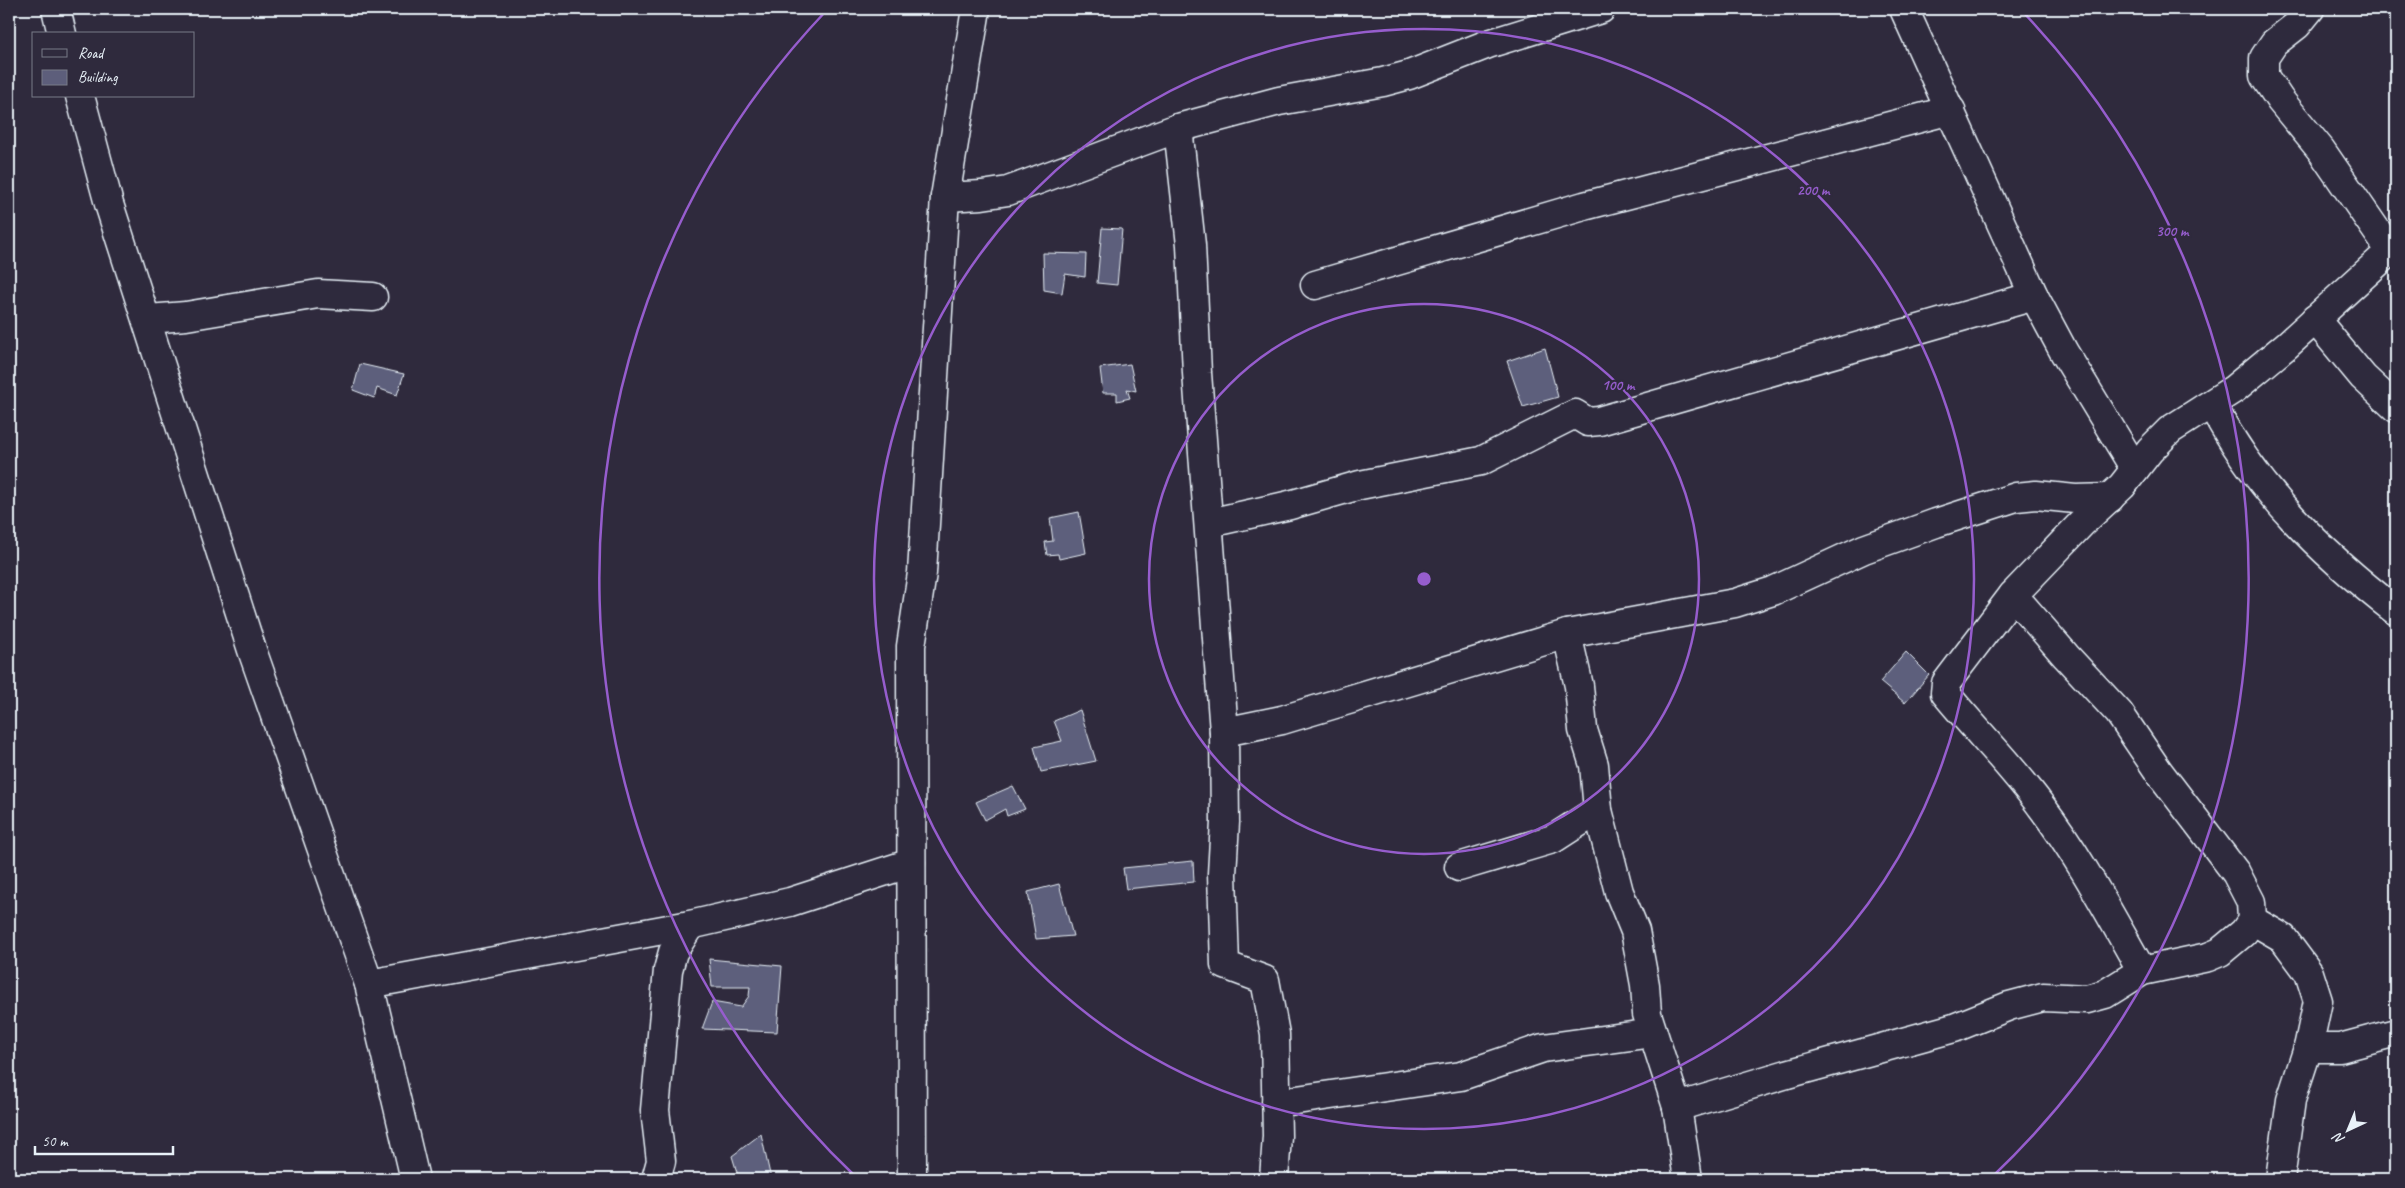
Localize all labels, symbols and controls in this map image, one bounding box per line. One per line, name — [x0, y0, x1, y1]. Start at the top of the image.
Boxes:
legend — [32, 32, 195, 98]
text: Road — [78, 44, 105, 63]
text: Building — [78, 68, 118, 87]
text: 200 m — [1797, 181, 1831, 200]
text: 300 m — [2156, 222, 2190, 241]
text: 100 m — [1602, 376, 1636, 395]
centre of rings — [1415, 570, 1433, 588]
north arrow — [2322, 1106, 2372, 1156]
scale bar — [35, 1123, 172, 1155]
text: N — [2329, 1128, 2348, 1148]
text: 50 m — [42, 1132, 69, 1151]

